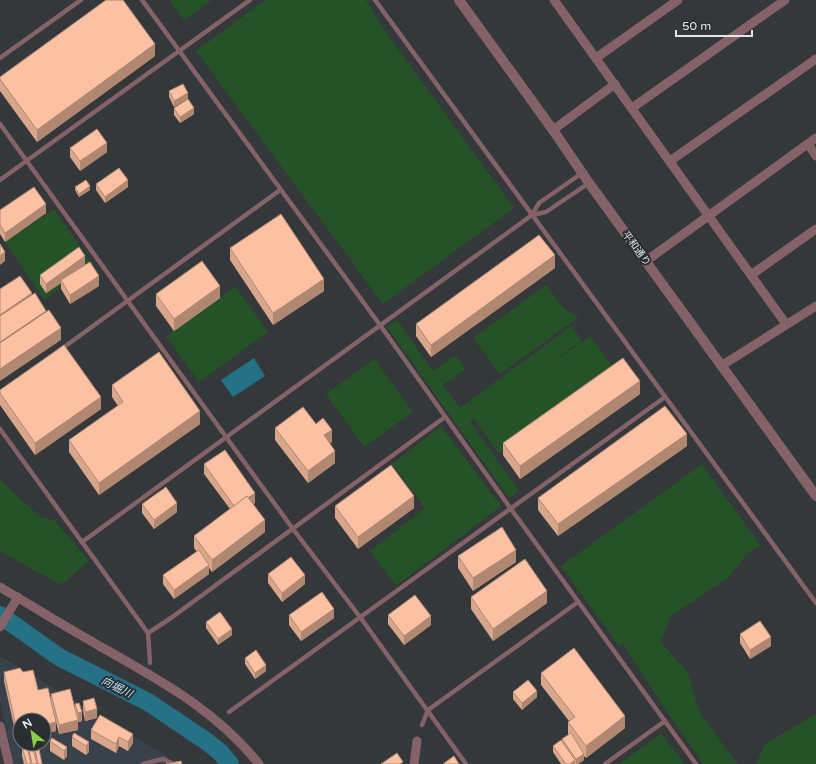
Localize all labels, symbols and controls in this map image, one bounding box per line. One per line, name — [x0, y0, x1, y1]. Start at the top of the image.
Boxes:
scale bar — [676, 12, 752, 38]
text: 50 m — [682, 19, 711, 33]
street label: 平和通り — [620, 229, 653, 268]
water label: 向堀川 — [99, 674, 135, 701]
north arrow — [12, 712, 52, 752]
text: N — [20, 716, 34, 732]

